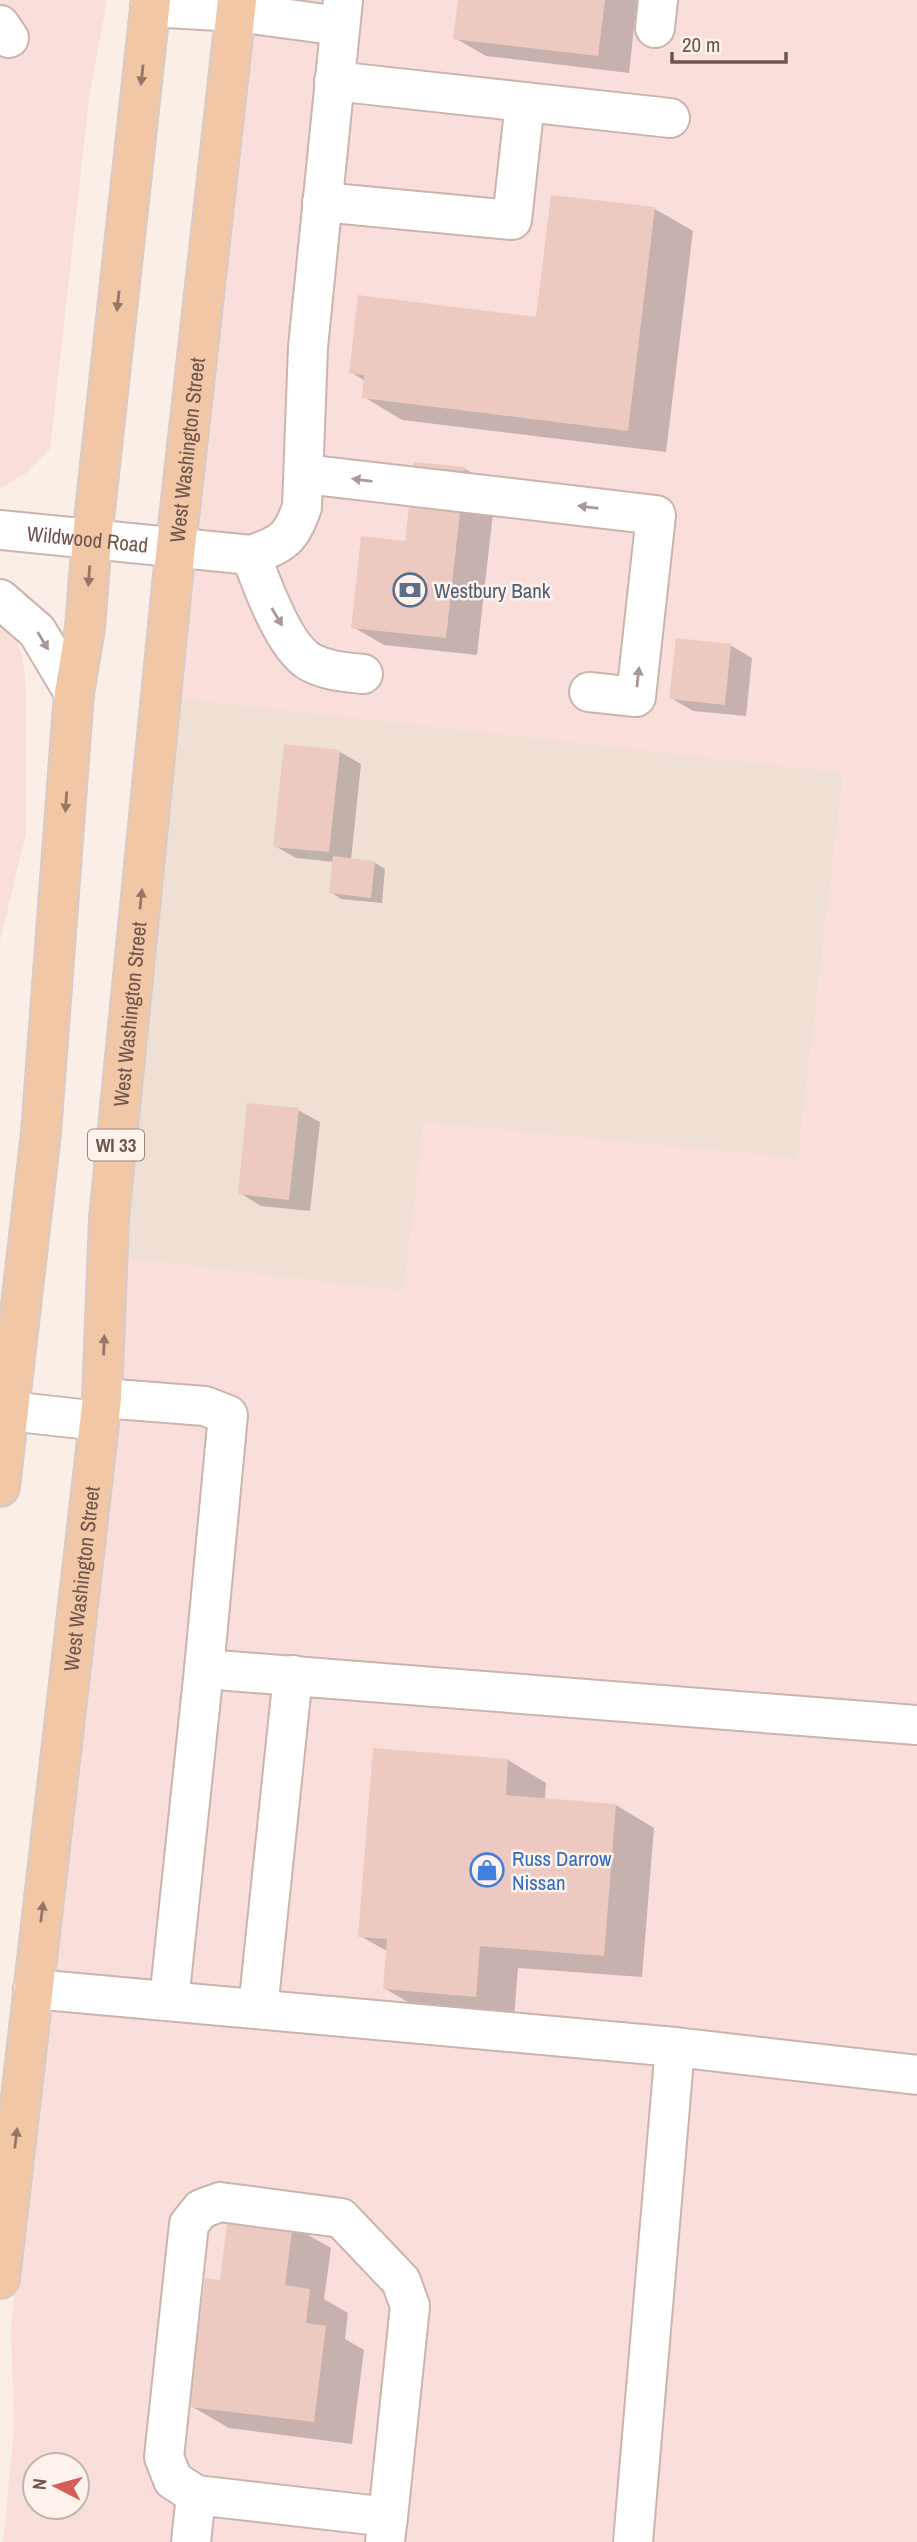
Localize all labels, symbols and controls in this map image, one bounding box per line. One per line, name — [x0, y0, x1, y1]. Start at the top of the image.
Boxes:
scale bar — [672, 21, 786, 65]
text: 20 m — [682, 30, 720, 59]
one-way arrow — [137, 64, 148, 86]
one-way arrow — [112, 290, 123, 312]
street label: West Washington Street — [162, 356, 211, 544]
one-way arrow — [351, 475, 373, 486]
one-way arrow — [577, 501, 599, 512]
street label: Wildwood Road — [26, 518, 150, 559]
one-way arrow — [83, 565, 94, 587]
bank icon: Westbury Bank — [391, 571, 429, 609]
place label: Westbury Bank — [434, 576, 551, 605]
one-way arrow — [271, 608, 283, 627]
one-way arrow — [37, 631, 49, 650]
one-way arrow — [633, 666, 644, 688]
one-way arrow — [60, 791, 71, 813]
one-way arrow — [135, 887, 146, 909]
street label: West Washington Street — [106, 920, 153, 1108]
road number: WI 33 — [88, 1130, 144, 1161]
one-way arrow — [98, 1334, 109, 1356]
street label: West Washington Street — [56, 1484, 106, 1673]
place label: Russ Darrow Nissan — [512, 1844, 612, 1897]
shop icon: Russ Darrow Nissan — [468, 1851, 506, 1889]
one-way arrow — [37, 1901, 48, 1923]
one-way arrow — [11, 2127, 22, 2149]
north arrow — [21, 2451, 91, 2521]
text: N — [26, 2477, 53, 2491]

